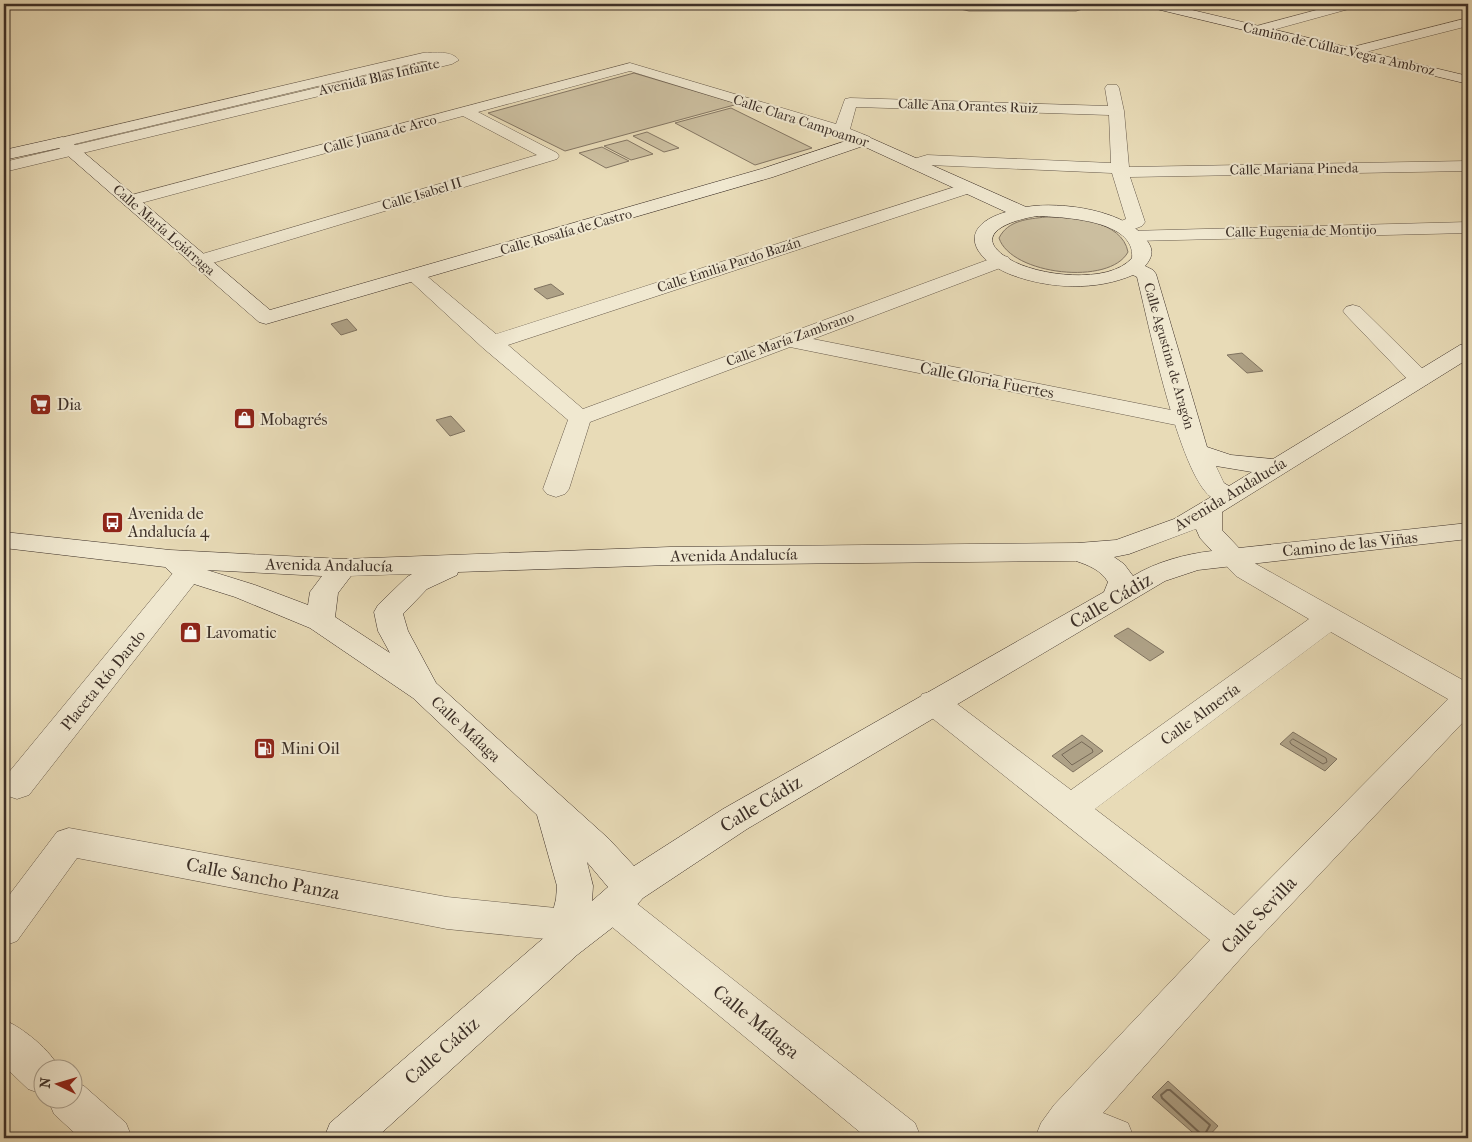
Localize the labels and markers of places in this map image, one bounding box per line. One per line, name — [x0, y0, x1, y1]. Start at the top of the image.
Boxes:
supermarket icon: Dia — [29, 392, 53, 416]
place label: Dia — [57, 395, 82, 414]
shop icon: Mobagrés — [232, 407, 256, 431]
place label: Mobagrés — [260, 410, 328, 429]
place label: Avenida de Andalucía 4 — [127, 504, 210, 541]
bus stop icon: Avenida de Andalucía 4 — [100, 510, 124, 534]
shop icon: Lavomatic — [178, 620, 202, 644]
place label: Lavomatic — [206, 623, 277, 642]
fuel station icon: Mini Oil — [253, 736, 277, 760]
place label: Mini Oil — [281, 739, 340, 758]

